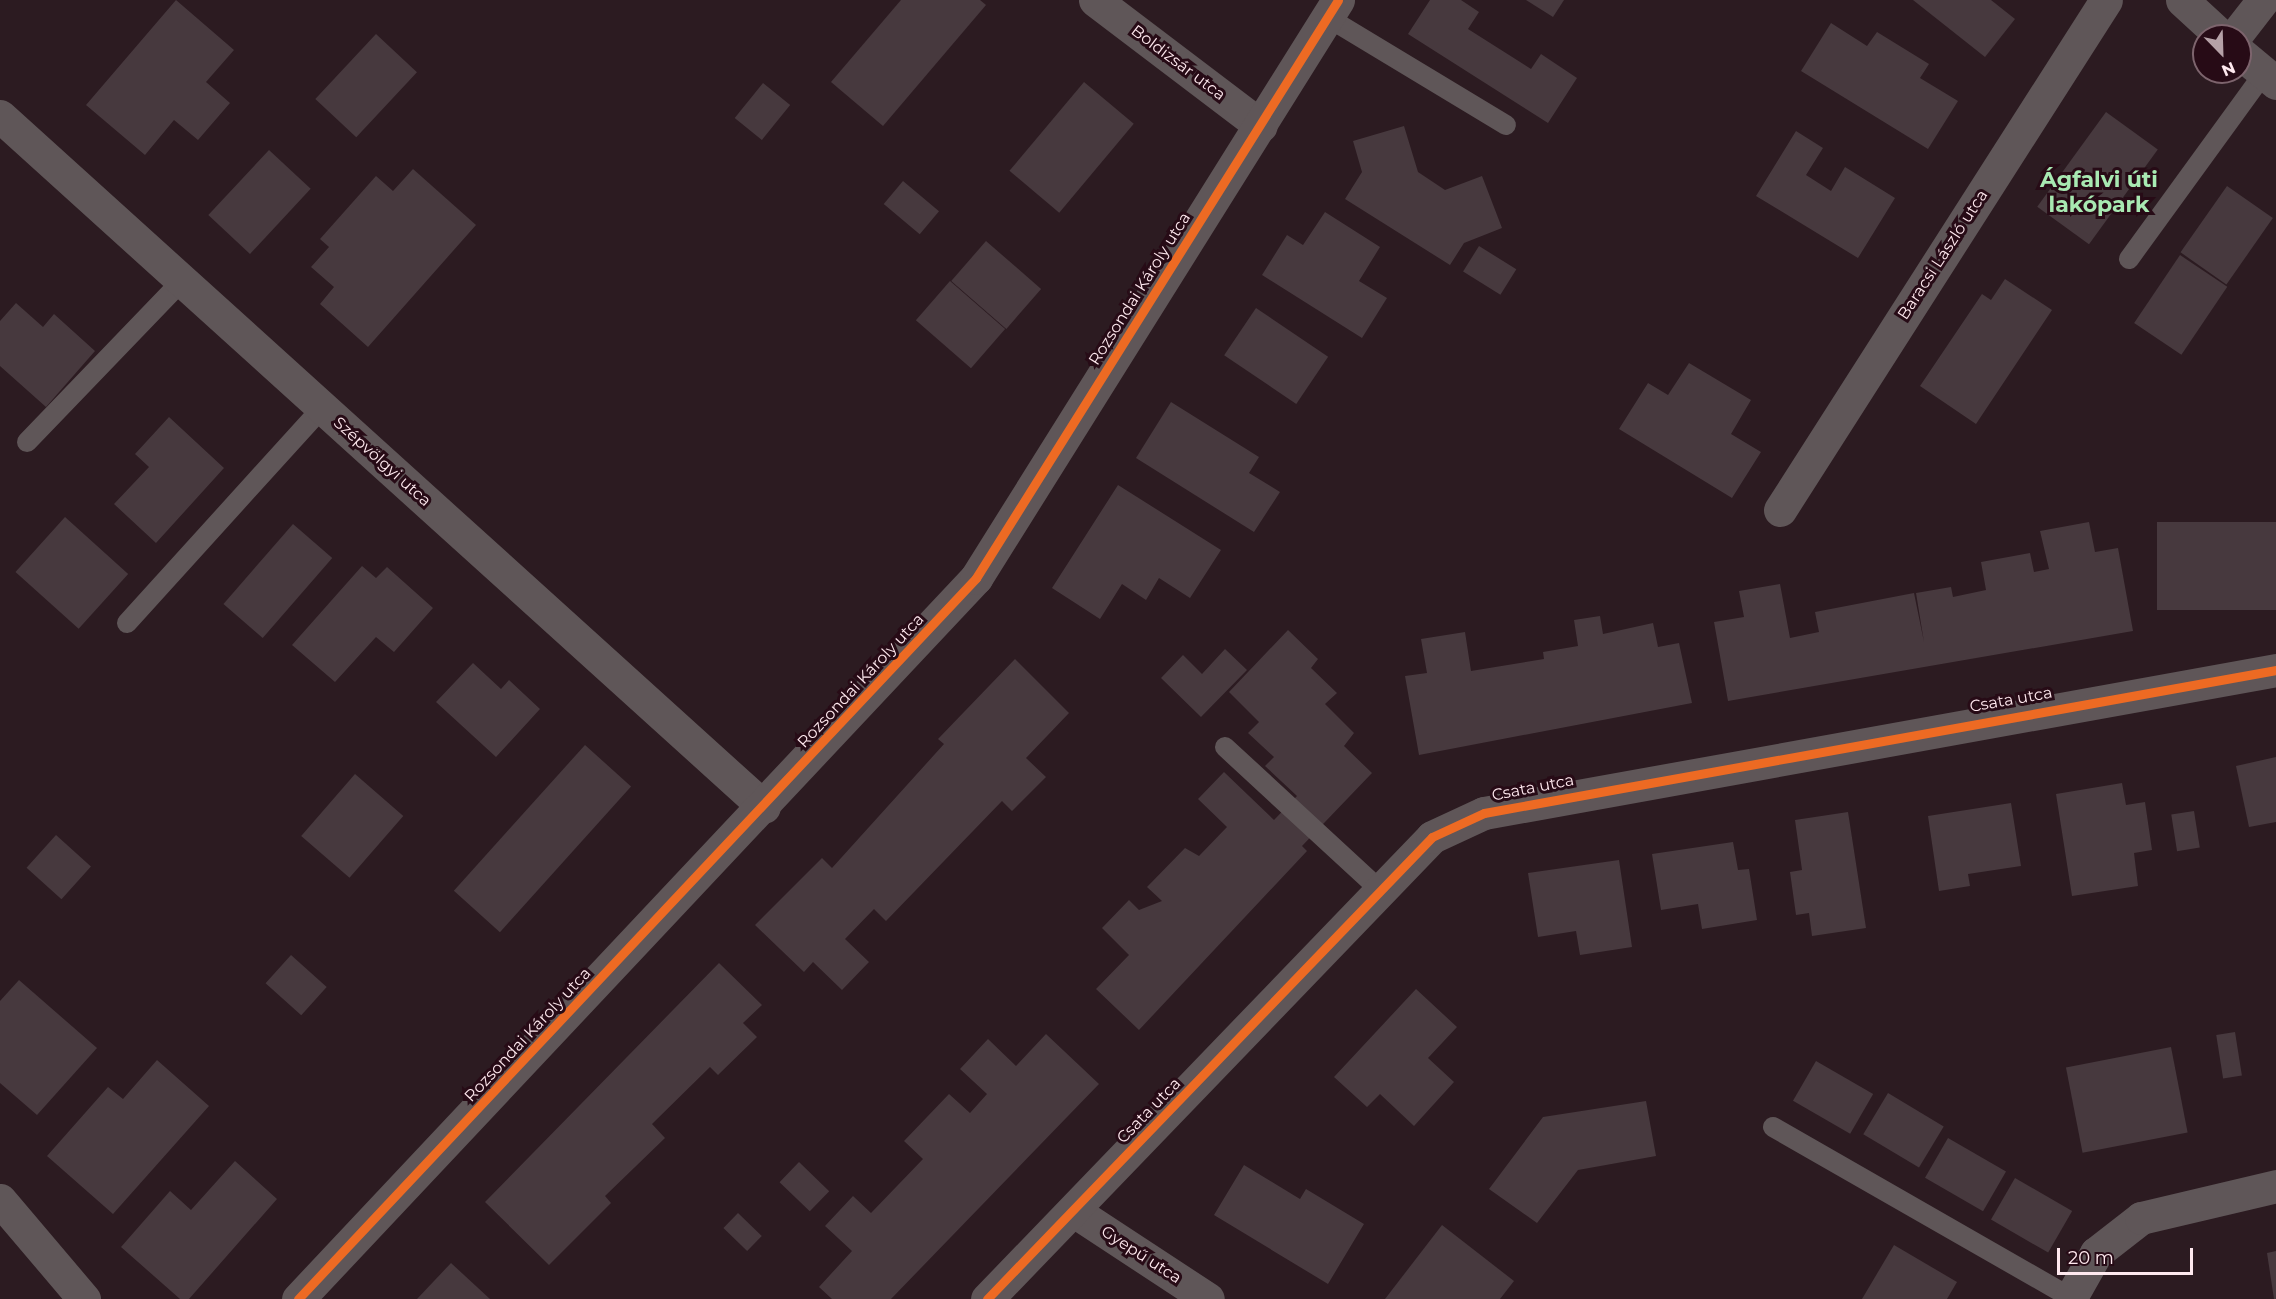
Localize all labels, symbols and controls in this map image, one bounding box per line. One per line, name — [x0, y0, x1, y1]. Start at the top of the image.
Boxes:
street label: Boldizsár utca — [1127, 21, 1229, 105]
north arrow — [2192, 24, 2252, 84]
text: N — [2219, 58, 2238, 80]
district label: Ágfalvi úti lakópark — [2040, 166, 2158, 218]
street label: Baracsi László utca — [1894, 187, 1992, 323]
street label: Rozsondai Károly utca — [1085, 209, 1195, 369]
street label: Szépvölgyi utca — [329, 413, 435, 511]
street label: Rozsondai Károly utca — [794, 610, 928, 752]
street label: Csata utca — [1968, 683, 2054, 717]
street label: Csata utca — [1490, 771, 1576, 805]
street label: Rozsondai Károly utca — [461, 964, 595, 1106]
street label: Csata utca — [1113, 1074, 1185, 1148]
street label: Gyepű utca — [1097, 1222, 1185, 1288]
scale bar — [2060, 1236, 2196, 1274]
text: 20 m — [2068, 1247, 2114, 1269]

